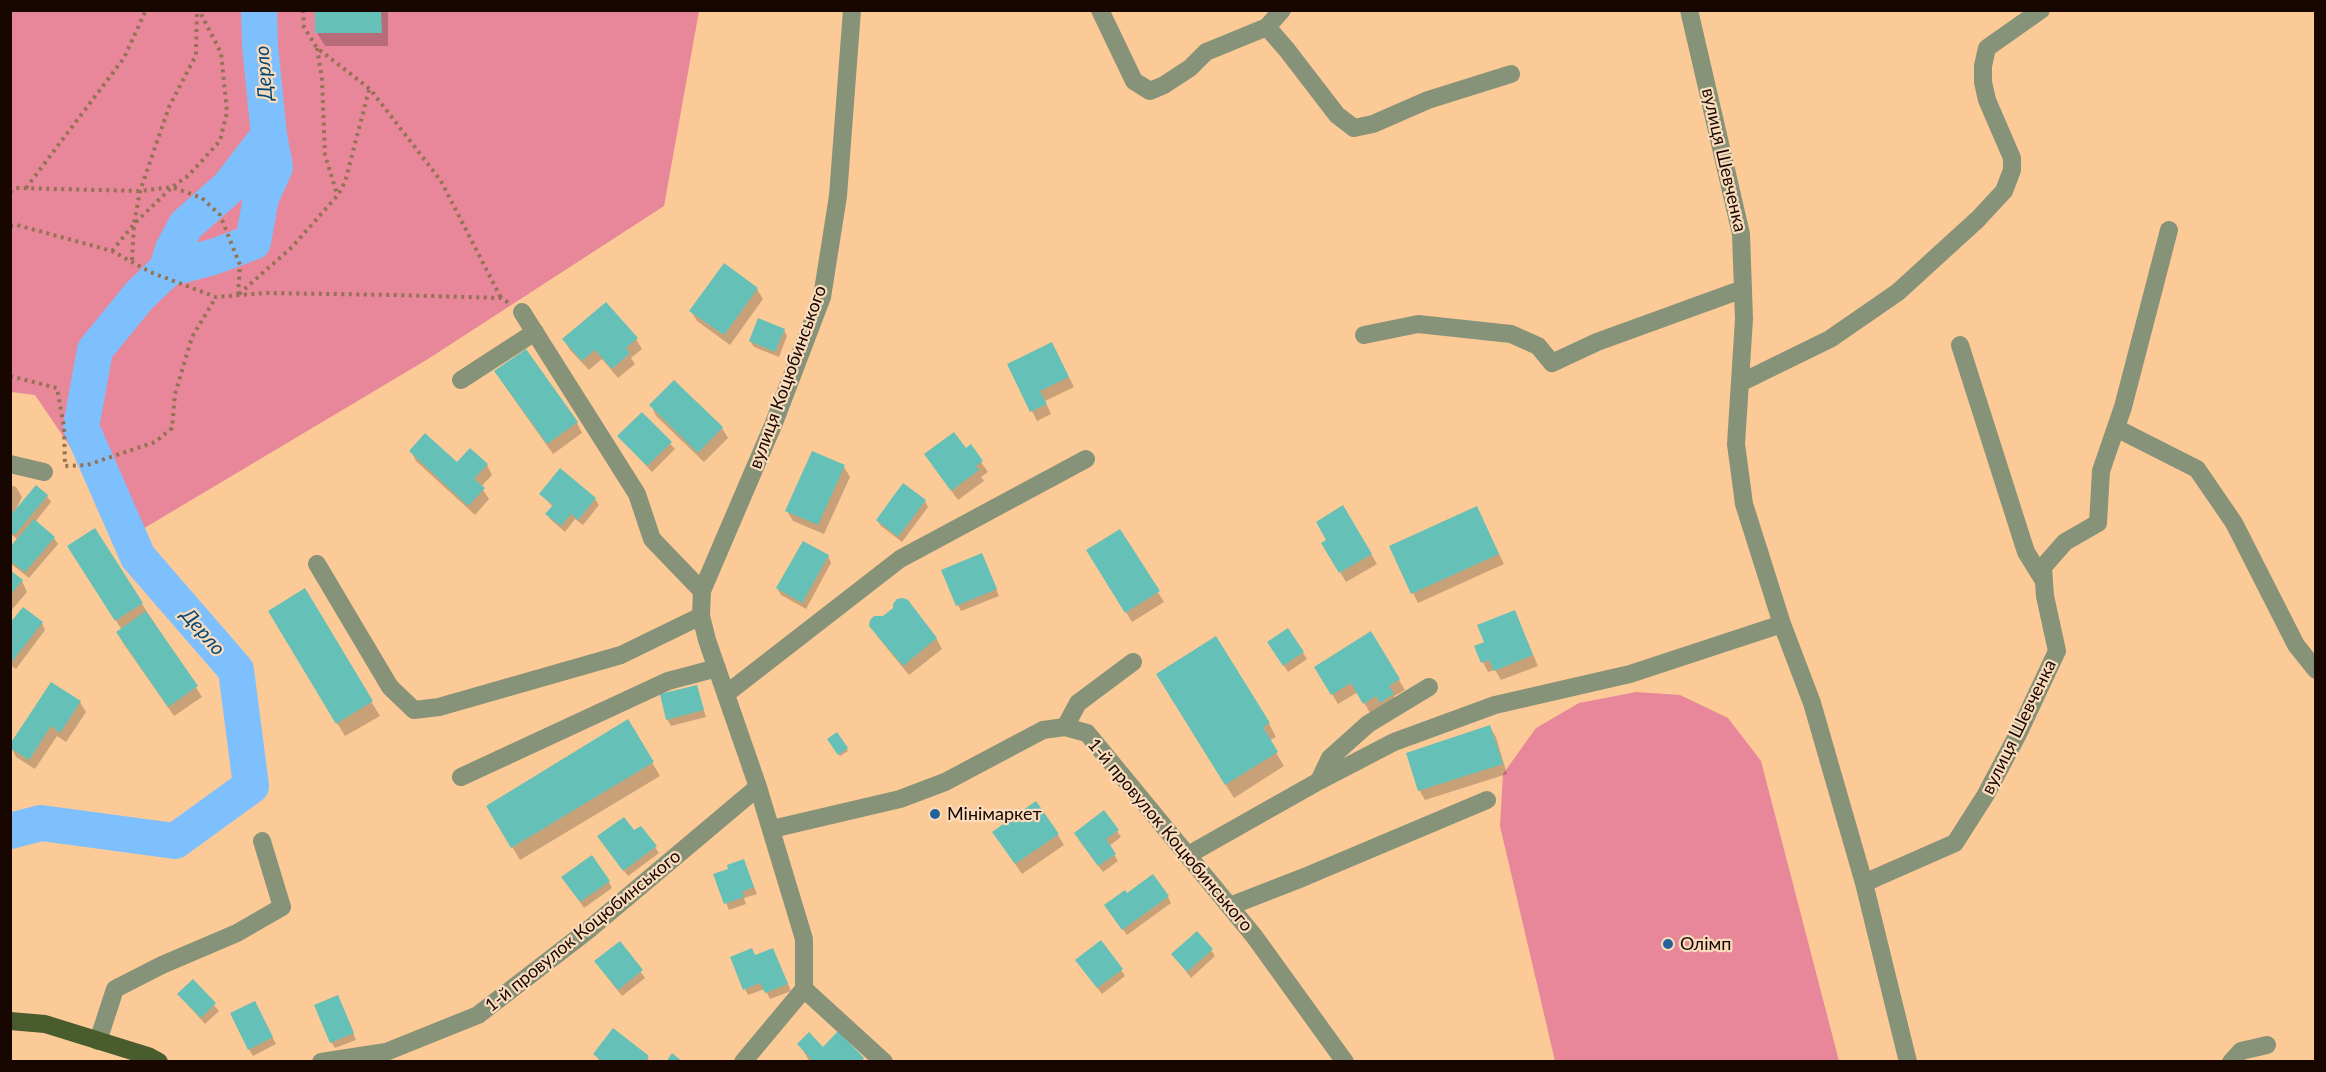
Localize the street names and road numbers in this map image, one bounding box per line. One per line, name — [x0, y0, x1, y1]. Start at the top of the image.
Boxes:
street label: вулиця Шевченка — [1697, 86, 1751, 234]
street label: вулиця Коцюбинського — [745, 282, 831, 472]
street label: вулиця Шевченка — [1977, 656, 2061, 798]
street label: 1-й провулок Коцюбинського — [1083, 734, 1257, 936]
street label: 1-й провулок Коцюбинського — [481, 845, 685, 1017]

